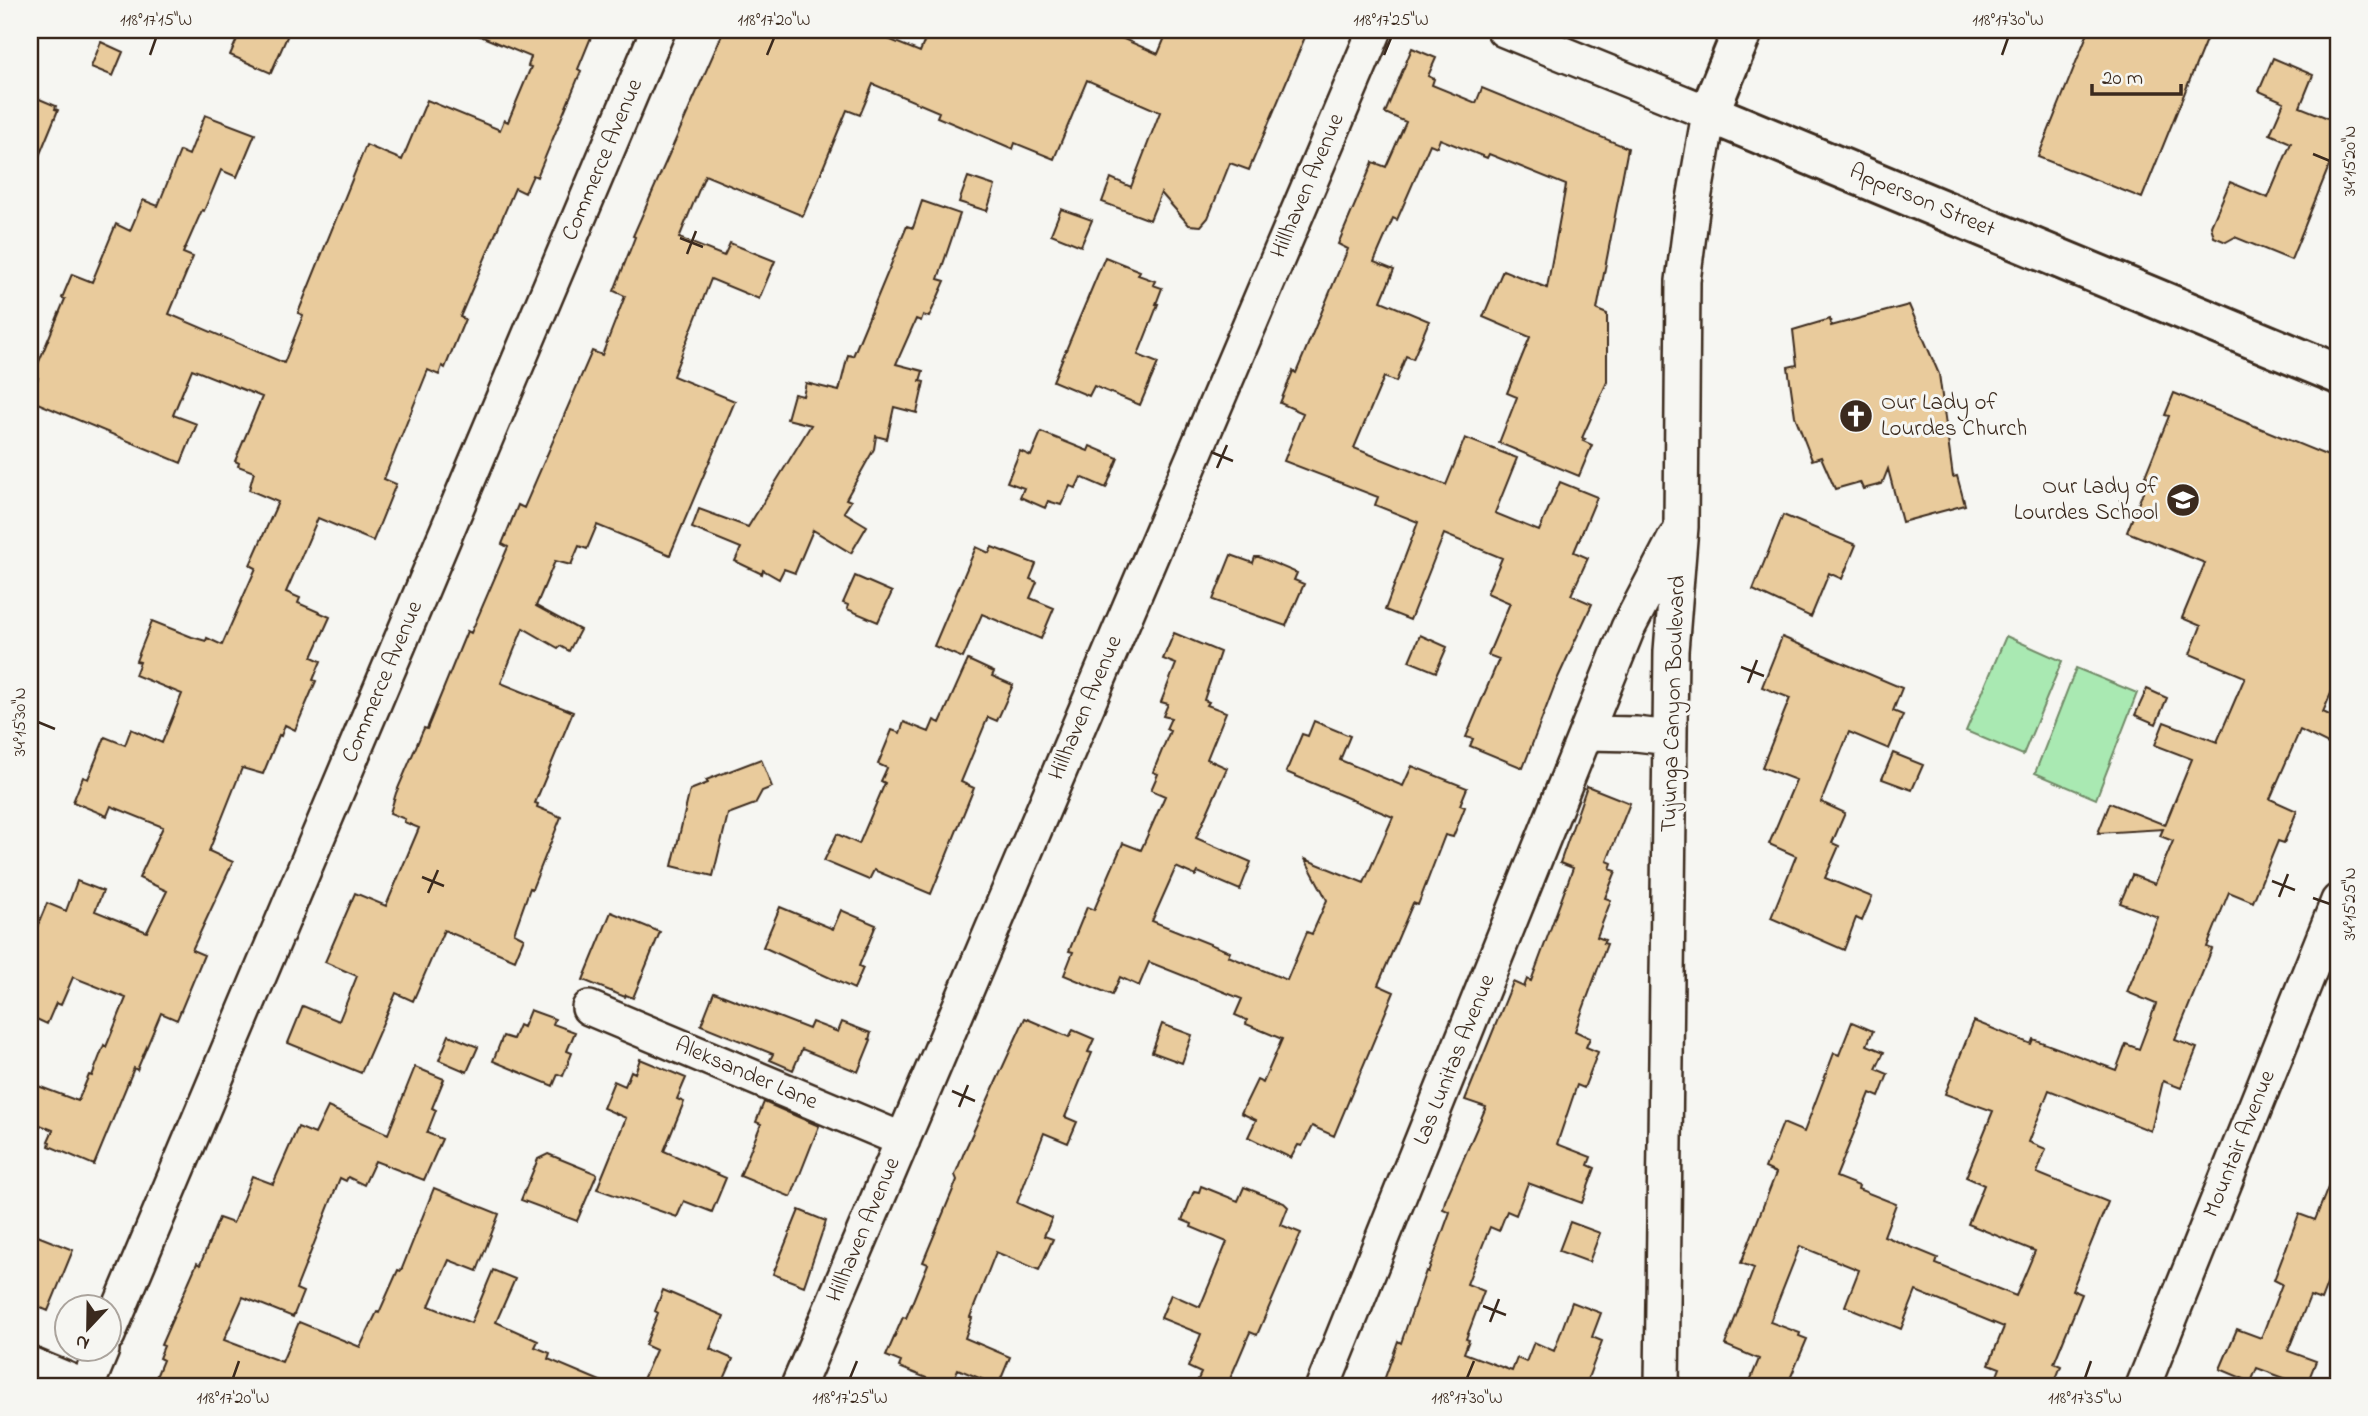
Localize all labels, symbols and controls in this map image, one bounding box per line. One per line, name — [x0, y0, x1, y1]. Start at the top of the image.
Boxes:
text: 118°17'15"W — [120, 8, 192, 34]
text: 118°17'20"W — [738, 8, 811, 34]
text: 118°17'25"W — [1353, 8, 1429, 34]
text: 118°17'30"W — [1972, 8, 2044, 34]
scale bar — [2092, 52, 2181, 96]
text: 20 m — [2102, 64, 2143, 94]
street label: Commerce Avenue — [554, 73, 652, 246]
street label: Hillhaven Avenue — [1263, 108, 1354, 263]
text: 34°15'20"N — [2338, 126, 2364, 196]
street label: Apperson Street — [1844, 155, 2000, 247]
place label: Our Lady of Lourdes Church — [1881, 387, 2027, 446]
church icon: Our Lady of Lourdes Church — [1837, 397, 1875, 435]
place label: Our Lady of Lourdes School — [2014, 471, 2158, 530]
school or university icon: Our Lady of Lourdes School — [2164, 481, 2202, 519]
street label: Tujunga Canyon Boulevard — [1653, 575, 1697, 833]
street label: Commerce Avenue — [334, 595, 432, 768]
street label: Hillhaven Avenue — [1041, 630, 1132, 785]
text: 34°15'30"N — [8, 687, 34, 757]
text: 34°15'25"N — [2338, 867, 2364, 941]
street label: Las Lunitas Avenue — [1406, 969, 1505, 1150]
street label: Aleksander Lane — [669, 1029, 823, 1119]
street label: Mountair Avenue — [2195, 1065, 2285, 1223]
street label: Hillhaven Avenue — [819, 1152, 910, 1307]
north arrow — [52, 1294, 122, 1364]
text: N — [71, 1326, 94, 1356]
text: 118°17'20"W — [197, 1386, 270, 1412]
text: 118°17'25"W — [812, 1386, 888, 1412]
text: 118°17'30"W — [1431, 1386, 1503, 1412]
text: 118°17'35"W — [2048, 1386, 2122, 1412]

